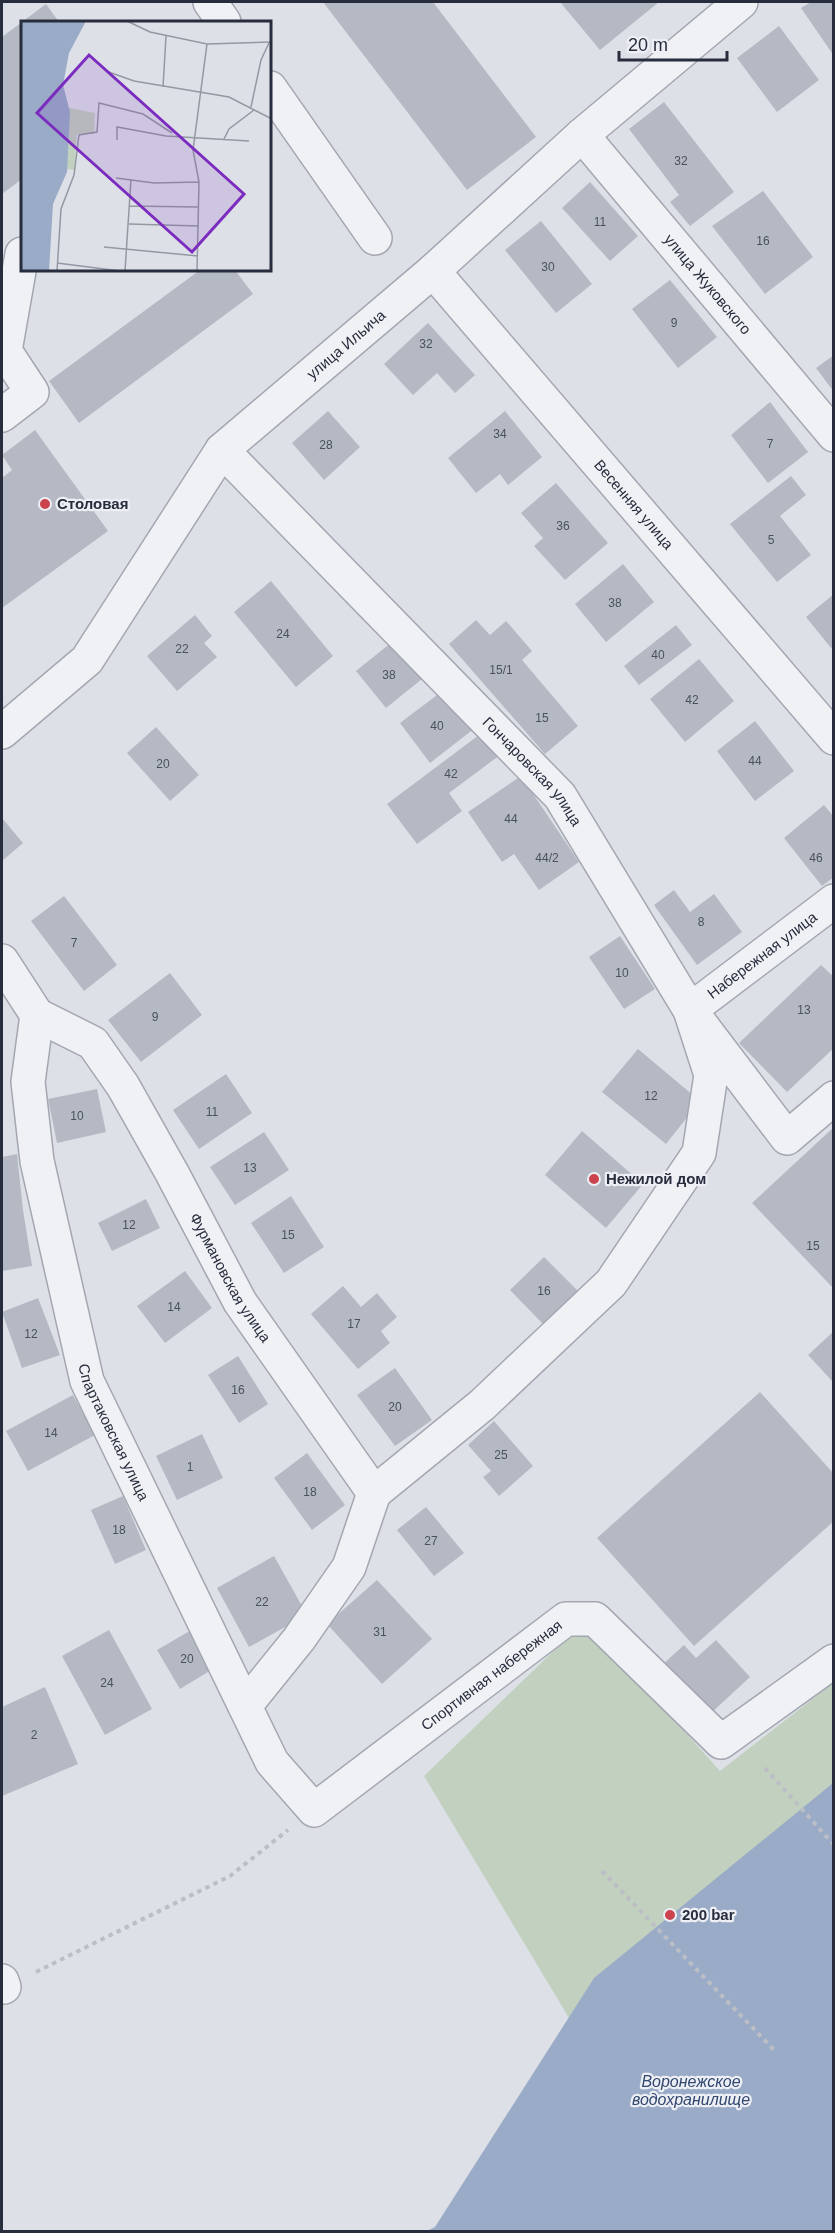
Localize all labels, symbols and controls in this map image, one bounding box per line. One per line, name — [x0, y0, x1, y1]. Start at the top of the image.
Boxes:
inset map — [21, 21, 272, 272]
scale bar — [619, 24, 727, 62]
text: 20 m — [628, 35, 668, 55]
house number: 32 — [674, 154, 688, 168]
house number: 11 — [594, 215, 607, 229]
street label: улица Жуковского — [661, 230, 755, 338]
house number: 16 — [756, 234, 770, 248]
house number: 30 — [541, 260, 555, 274]
street label: улица Ильича — [303, 306, 389, 382]
house number: 9 — [671, 316, 678, 330]
house number: 32 — [419, 337, 433, 351]
house number: 34 — [493, 427, 507, 441]
house number: 7 — [767, 437, 774, 451]
house number: 28 — [319, 438, 333, 452]
street label: Весенняя улица — [591, 456, 678, 553]
place label: Столовая — [57, 495, 128, 512]
marker: Столовая — [38, 497, 52, 511]
house number: 36 — [556, 519, 570, 533]
house number: 5 — [768, 533, 775, 547]
house number: 38 — [608, 596, 622, 610]
house number: 24 — [276, 627, 290, 641]
house number: 22 — [175, 642, 189, 656]
house number: 40 — [651, 648, 665, 662]
house number: 15/1 — [489, 663, 513, 677]
house number: 38 — [382, 668, 396, 682]
house number: 42 — [685, 693, 699, 707]
house number: 15 — [535, 711, 549, 725]
street label: Гончаровская улица — [479, 713, 586, 830]
house number: 40 — [430, 719, 444, 733]
house number: 44 — [748, 754, 762, 768]
house number: 20 — [156, 757, 170, 771]
house number: 42 — [444, 767, 458, 781]
house number: 44 — [504, 812, 518, 826]
house number: 44/2 — [535, 851, 559, 865]
house number: 46 — [809, 851, 823, 865]
street label: Набережная улица — [704, 908, 820, 1002]
house number: 8 — [698, 915, 705, 929]
house number: 7 — [71, 936, 78, 950]
house number: 10 — [615, 966, 629, 980]
house number: 13 — [797, 1003, 811, 1017]
house number: 9 — [152, 1010, 159, 1024]
house number: 12 — [644, 1089, 658, 1103]
house number: 11 — [206, 1105, 219, 1119]
house number: 10 — [70, 1109, 84, 1123]
house number: 13 — [243, 1161, 257, 1175]
place label: Нежилой дом — [606, 1170, 706, 1187]
marker: Нежилой дом — [587, 1172, 601, 1186]
street label: Фурмановская улица — [187, 1210, 275, 1346]
house number: 12 — [122, 1218, 136, 1232]
house number: 15 — [281, 1228, 295, 1242]
house number: 15 — [806, 1239, 820, 1253]
house number: 16 — [537, 1284, 551, 1298]
house number: 14 — [167, 1300, 181, 1314]
house number: 17 — [347, 1317, 361, 1331]
house number: 12 — [24, 1327, 38, 1341]
street label: Спартаковская улица — [75, 1362, 153, 1504]
house number: 16 — [231, 1383, 245, 1397]
house number: 20 — [388, 1400, 402, 1414]
house number: 14 — [44, 1426, 58, 1440]
house number: 25 — [494, 1448, 508, 1462]
house number: 1 — [187, 1460, 194, 1474]
house number: 18 — [303, 1485, 317, 1499]
house number: 18 — [112, 1523, 126, 1537]
house number: 27 — [424, 1534, 438, 1548]
house number: 22 — [255, 1595, 269, 1609]
street label: Спортивная набережная — [418, 1616, 565, 1734]
house number: 31 — [373, 1625, 387, 1639]
house number: 20 — [180, 1652, 194, 1666]
house number: 24 — [100, 1676, 114, 1690]
house number: 2 — [31, 1728, 38, 1742]
place label: 200 bar — [682, 1906, 735, 1923]
marker: 200 bar — [663, 1908, 677, 1922]
water label: Воронежское водохранилище — [632, 2073, 750, 2108]

